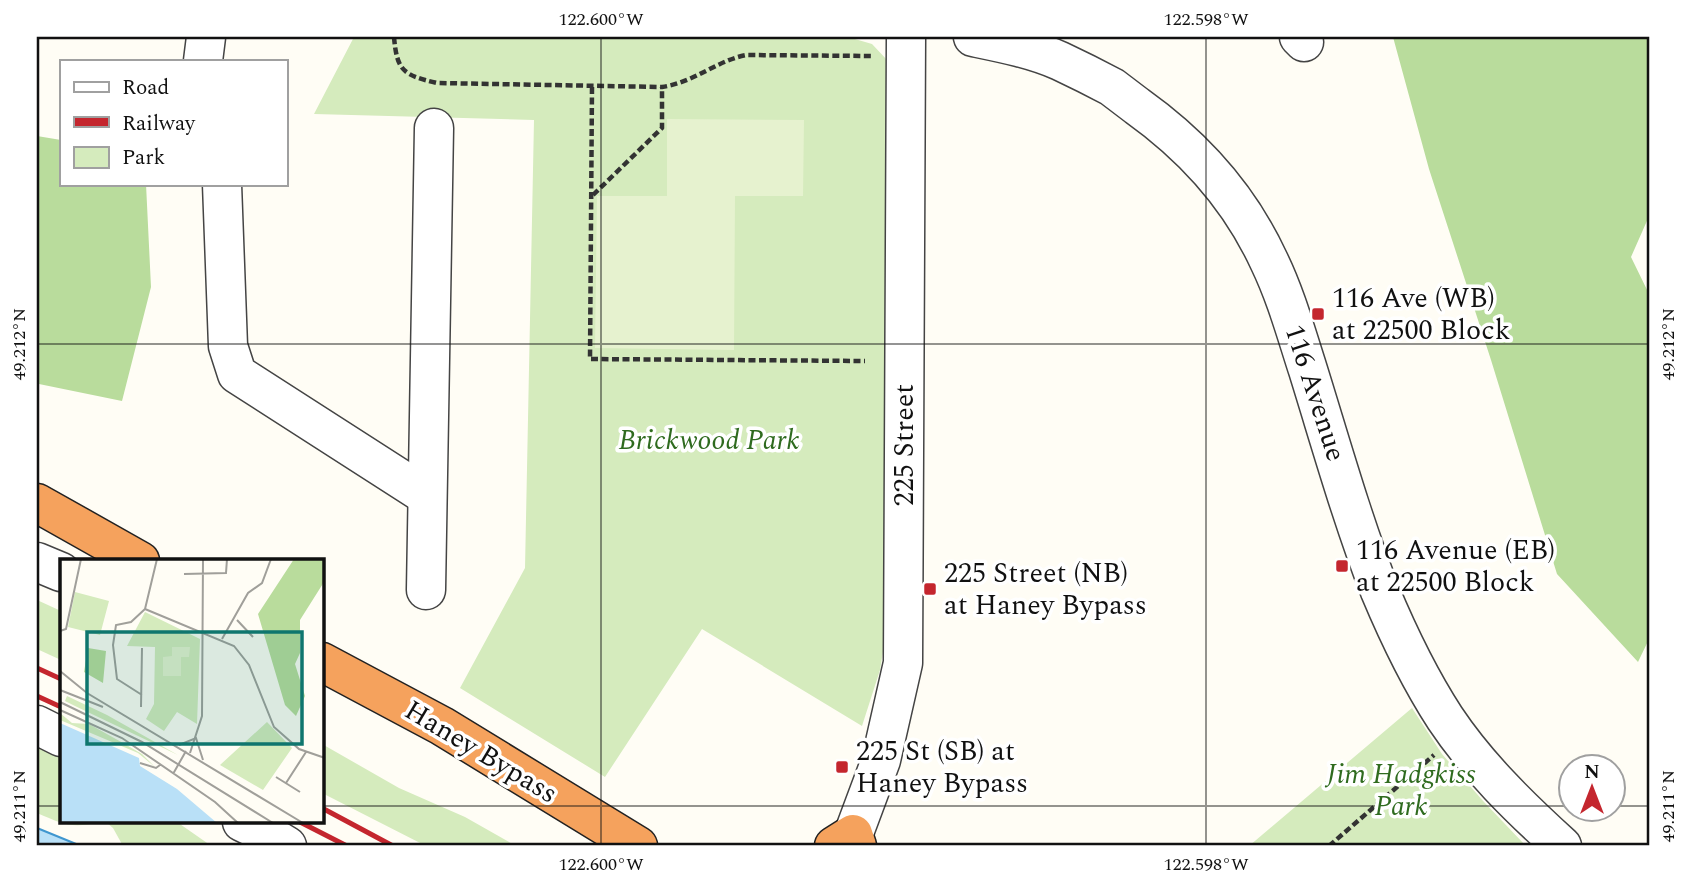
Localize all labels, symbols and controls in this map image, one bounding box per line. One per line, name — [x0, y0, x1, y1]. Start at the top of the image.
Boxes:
text: 122.600°W — [558, 6, 644, 33]
text: 122.598°W — [1163, 6, 1249, 33]
legend — [60, 60, 287, 186]
text: Road — [122, 72, 169, 104]
text: Railway — [122, 108, 196, 140]
text: Park — [122, 142, 166, 174]
place label: 116 Ave (WB) at 22500 Block — [1332, 277, 1510, 352]
marker: 116 Ave (WB) at 22500 Block — [1310, 306, 1326, 322]
text: 49.212°N — [6, 308, 33, 380]
text: 49.212°N — [1655, 308, 1682, 380]
street label: 116 Avenue — [1273, 319, 1357, 467]
street label: 225 Street — [883, 384, 926, 506]
park label: Brickwood Park — [618, 419, 800, 462]
place label: 116 Avenue (EB) at 22500 Block — [1356, 529, 1555, 604]
place label: 225 Street (NB) at Haney Bypass — [944, 552, 1147, 627]
marker: 116 Avenue (EB) at 22500 Block — [1334, 558, 1350, 574]
inset map — [60, 559, 324, 824]
marker: 225 Street (NB) at Haney Bypass — [922, 581, 938, 597]
street label: Haney Bypass — [396, 689, 566, 815]
place label: 225 St (SB) at Haney Bypass — [856, 730, 1028, 805]
park label: Jim Hadgkiss Park — [1324, 753, 1476, 828]
north arrow — [1558, 754, 1628, 824]
text: N — [1584, 758, 1600, 787]
marker: 225 St (SB) at Haney Bypass — [834, 759, 850, 775]
text: 49.211°N — [6, 770, 33, 842]
text: 49.211°N — [1655, 770, 1682, 842]
text: 122.600°W — [558, 851, 644, 878]
text: 122.598°W — [1163, 851, 1249, 878]

